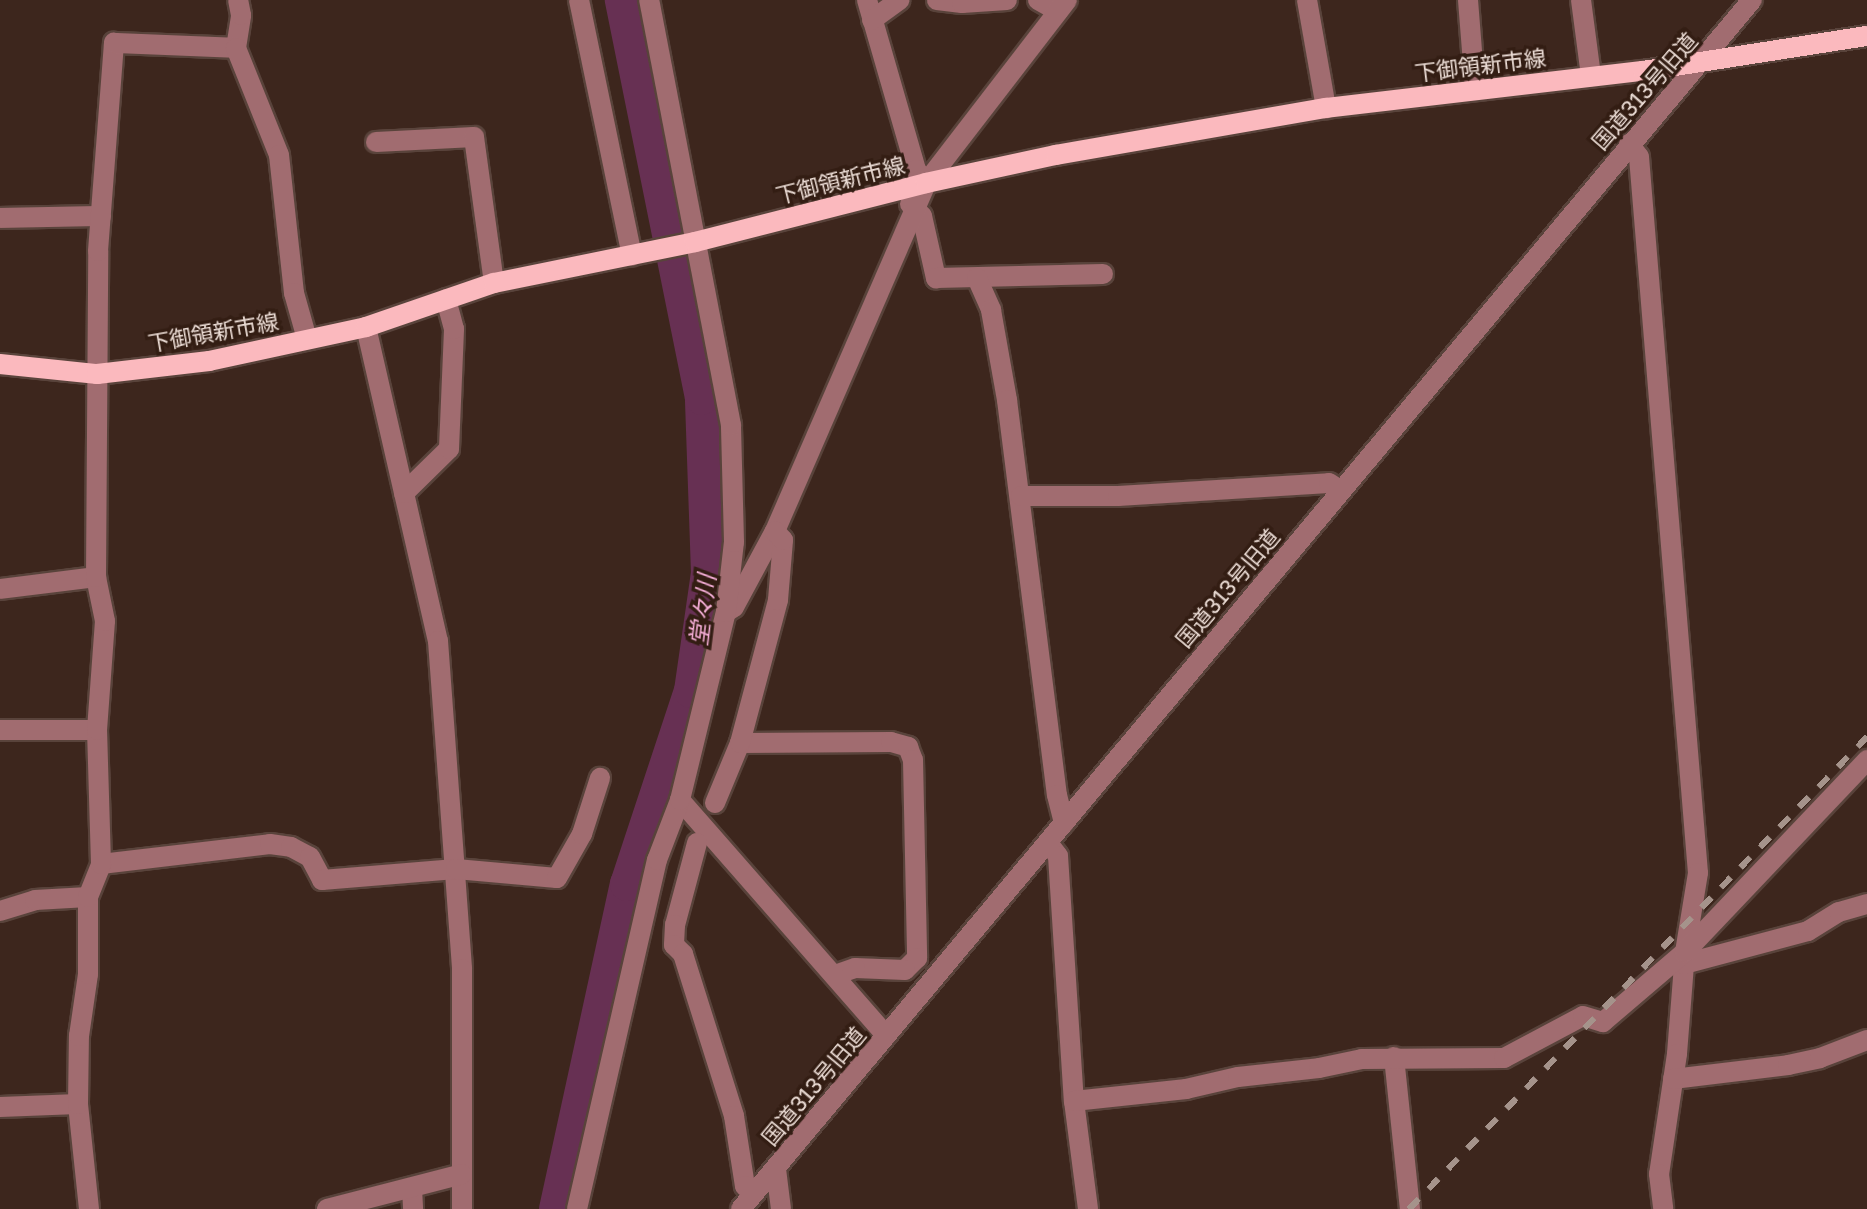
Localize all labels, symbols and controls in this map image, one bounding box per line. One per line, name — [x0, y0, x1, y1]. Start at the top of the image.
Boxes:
street label: 国道313号旧道 — [1586, 27, 1702, 155]
street label: 下御領新市線 — [1413, 44, 1547, 86]
street label: 下御領新市線 — [773, 151, 907, 209]
street label: 下御領新市線 — [146, 308, 280, 356]
street label: 国道313号旧道 — [1170, 523, 1284, 653]
water label: 堂々川 — [683, 573, 721, 647]
street label: 国道313号旧道 — [756, 1021, 870, 1151]

